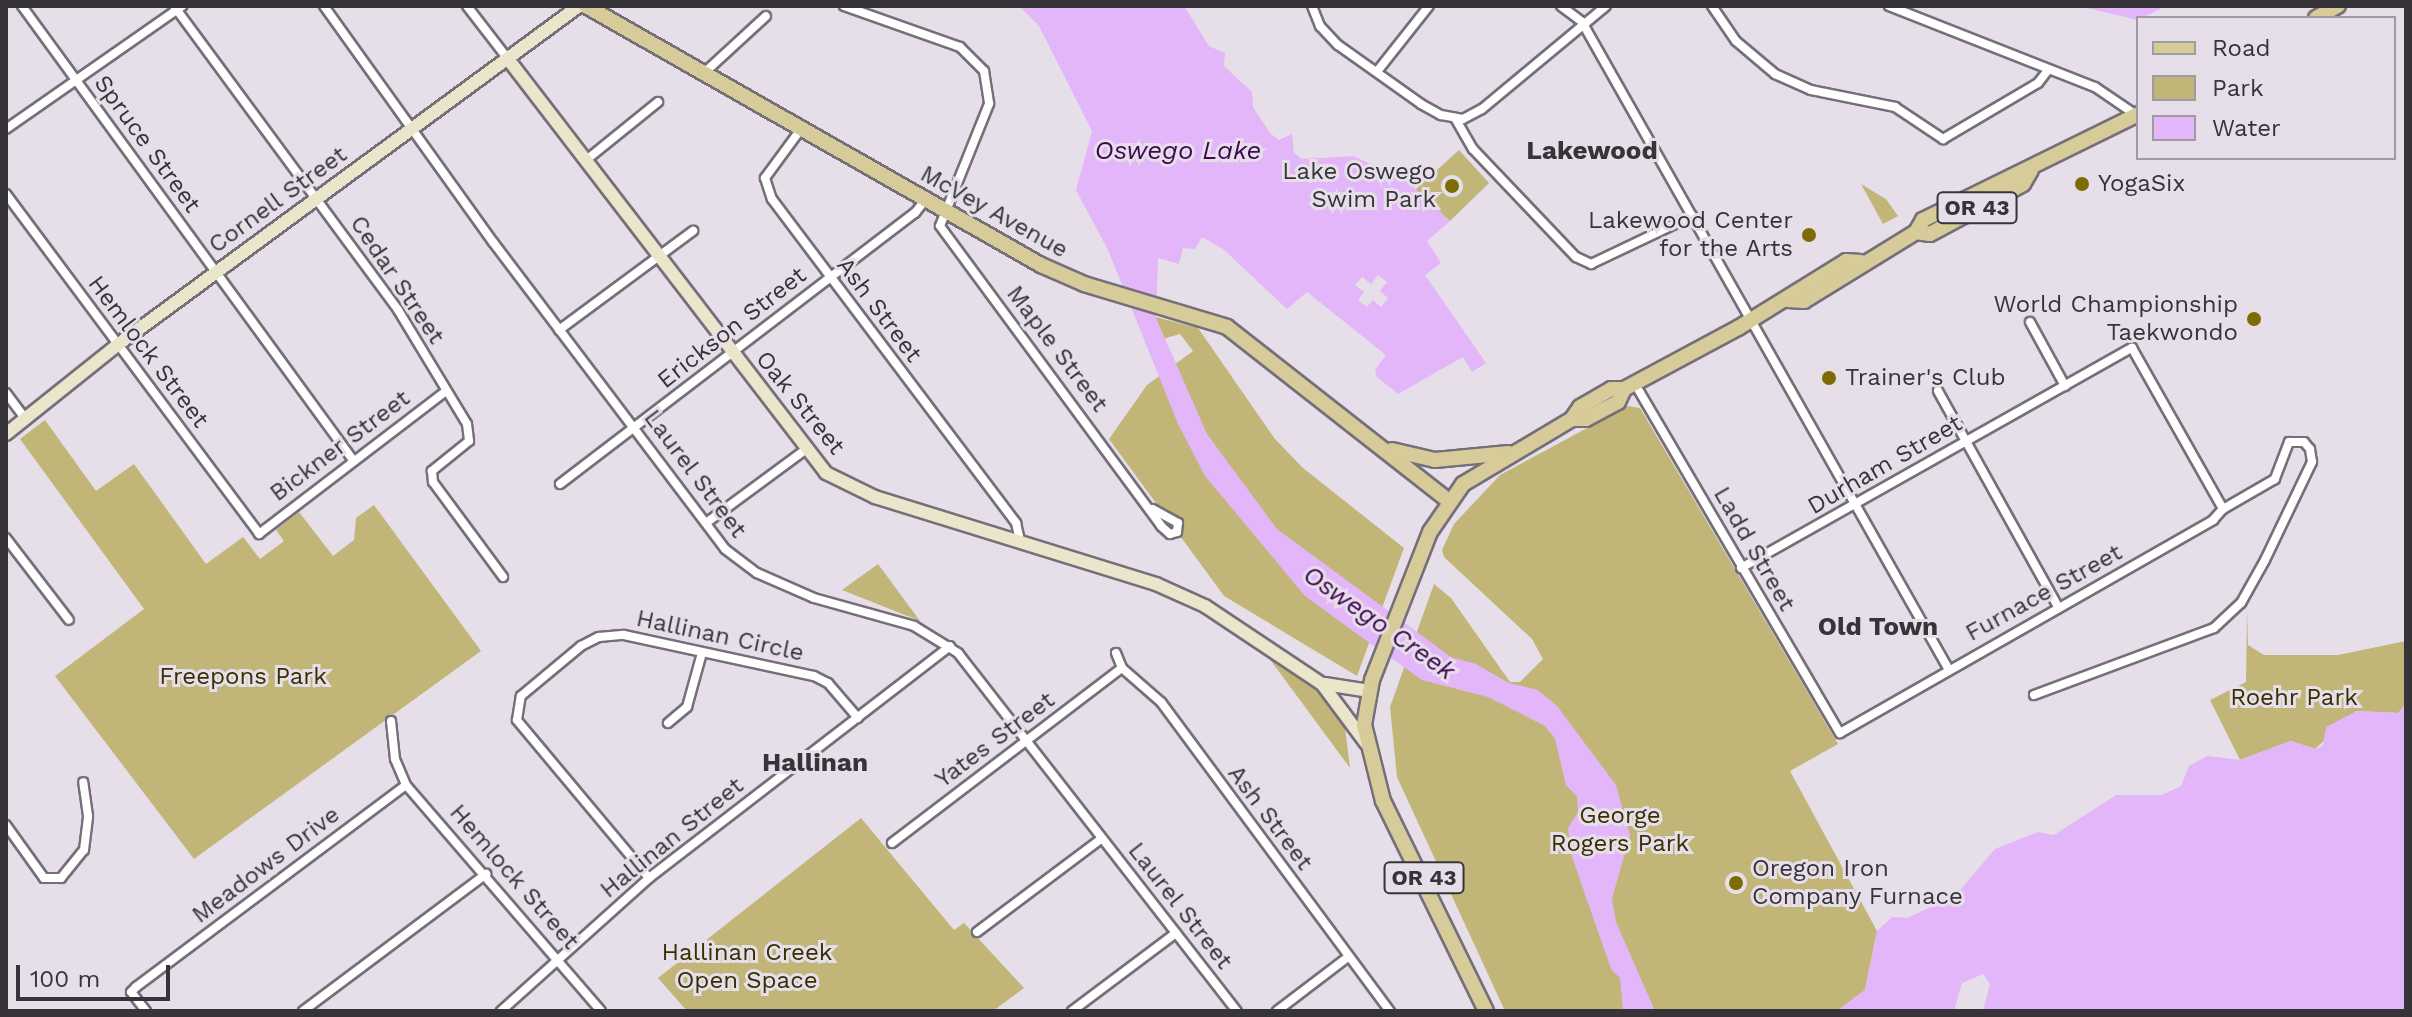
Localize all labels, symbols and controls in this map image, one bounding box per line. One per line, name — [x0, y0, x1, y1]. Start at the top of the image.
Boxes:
legend — [2136, 16, 2396, 160]
text: Road — [2212, 34, 2271, 62]
street label: Spruce Street — [88, 70, 206, 218]
text: Park — [2212, 74, 2264, 102]
text: Water — [2212, 114, 2281, 142]
water label: Oswego Lake — [1095, 135, 1261, 167]
district label: Lakewood — [1526, 135, 1658, 167]
street label: Cornell Street — [203, 140, 353, 260]
place label: Lake Oswego Swim Park — [1282, 158, 1436, 214]
street label: McVey Avenue — [914, 159, 1074, 265]
place label: YogaSix — [2098, 170, 2185, 198]
marker: YogaSix — [2073, 175, 2091, 193]
marker: Lake Oswego Swim Park — [1443, 177, 1461, 195]
road number: OR 43 — [1935, 190, 2019, 226]
place label: Lakewood Center for the Arts — [1588, 207, 1793, 263]
street label: Cedar Street — [343, 210, 451, 350]
marker: Lakewood Center for the Arts — [1800, 226, 1818, 244]
street label: Ash Street — [830, 252, 928, 368]
street label: Erickson Street — [652, 261, 812, 395]
street label: Hemlock Street — [81, 270, 215, 434]
street label: Maple Street — [1000, 280, 1114, 418]
place label: World Championship Taekwondo — [1994, 291, 2238, 347]
marker: World Championship Taekwondo — [2245, 310, 2263, 328]
street label: Oak Street — [749, 345, 851, 461]
place label: Trainer's Club — [1845, 364, 2006, 392]
marker: Trainer's Club — [1820, 369, 1838, 387]
street label: Bickner Street — [264, 384, 416, 508]
street label: Laurel Street — [637, 404, 753, 544]
street label: Durham Street — [1803, 409, 1967, 521]
street label: Ladd Street — [1707, 482, 1801, 616]
street label: Furnace Street — [1961, 538, 2127, 648]
water label: Oswego Creek — [1297, 559, 1461, 687]
street label: Hallinan Circle — [634, 604, 806, 668]
district label: Old Town — [1818, 611, 1938, 643]
park label: Freepons Park — [159, 663, 327, 691]
park label: Roehr Park — [2230, 684, 2358, 712]
street label: Yates Street — [930, 686, 1060, 794]
district label: Hallinan — [762, 747, 868, 779]
street label: Ash Street — [1221, 760, 1319, 876]
street label: Hallinan Street — [595, 771, 749, 905]
street label: Hemlock Street — [443, 798, 585, 956]
street label: Meadows Drive — [187, 800, 345, 930]
park label: George Rogers Park — [1551, 802, 1689, 858]
street label: Laurel Street — [1121, 837, 1239, 975]
place label: Oregon Iron Company Furnace — [1752, 855, 1963, 911]
road number: OR 43 — [1382, 860, 1466, 896]
marker: Oregon Iron Company Furnace — [1727, 874, 1745, 892]
park label: Hallinan Creek Open Space — [662, 939, 832, 995]
scale bar — [20, 949, 174, 999]
text: 100 m — [30, 965, 100, 993]

